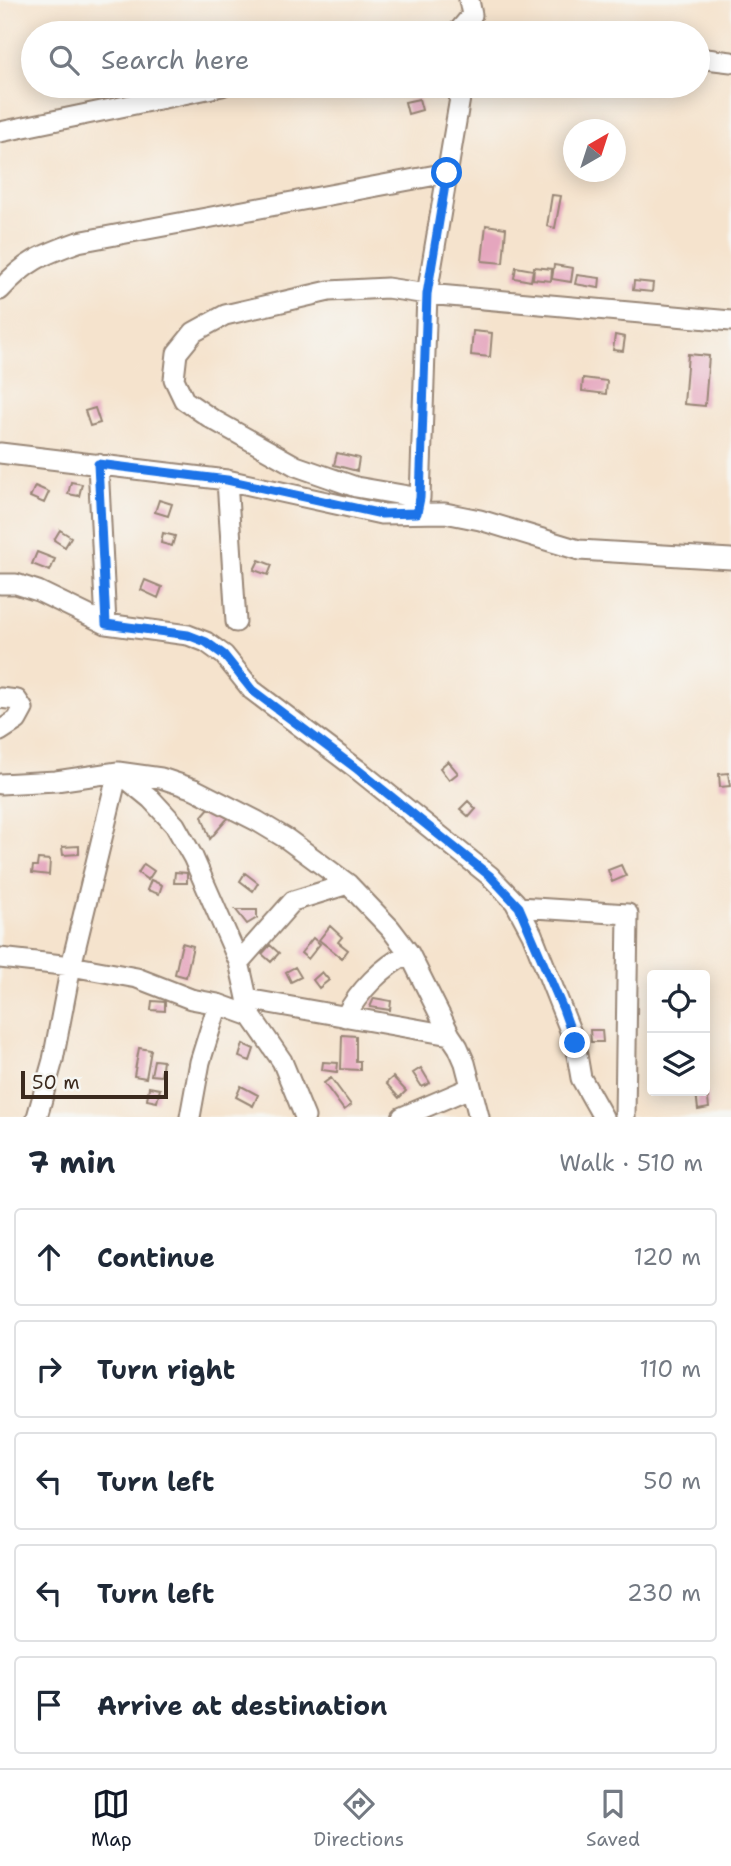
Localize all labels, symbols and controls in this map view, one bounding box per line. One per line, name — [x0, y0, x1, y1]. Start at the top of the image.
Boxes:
search box — [21, 21, 710, 98]
icon: search — [45, 41, 83, 79]
text: Search here — [101, 42, 250, 77]
north arrow — [563, 119, 626, 182]
route start — [431, 157, 462, 188]
map controls — [647, 970, 710, 1096]
button: locate — [647, 970, 710, 1033]
route end — [559, 1027, 590, 1058]
button: layers — [647, 1033, 710, 1096]
scale bar — [21, 1068, 168, 1100]
text: 50 m — [32, 1070, 80, 1095]
text: 7 min — [28, 1142, 115, 1183]
text: Walk · 510 m — [559, 1148, 703, 1178]
icon: ahead — [30, 1238, 68, 1276]
text: Continue — [97, 1240, 215, 1275]
text: 120 m — [633, 1242, 701, 1272]
icon: right — [30, 1350, 68, 1388]
text: Turn right — [97, 1352, 235, 1387]
text: 110 m — [639, 1354, 701, 1384]
icon: left — [30, 1462, 68, 1500]
text: Turn left — [97, 1464, 214, 1499]
text: 50 m — [643, 1466, 701, 1496]
icon: left — [30, 1574, 68, 1612]
text: Turn left — [97, 1576, 214, 1611]
text: 230 m — [627, 1578, 701, 1608]
icon: arrive — [30, 1686, 68, 1724]
text: Arrive at destination — [97, 1688, 387, 1723]
tab: Map — [91, 1785, 132, 1852]
tab: Directions — [314, 1785, 404, 1852]
tab: Saved — [586, 1785, 640, 1852]

